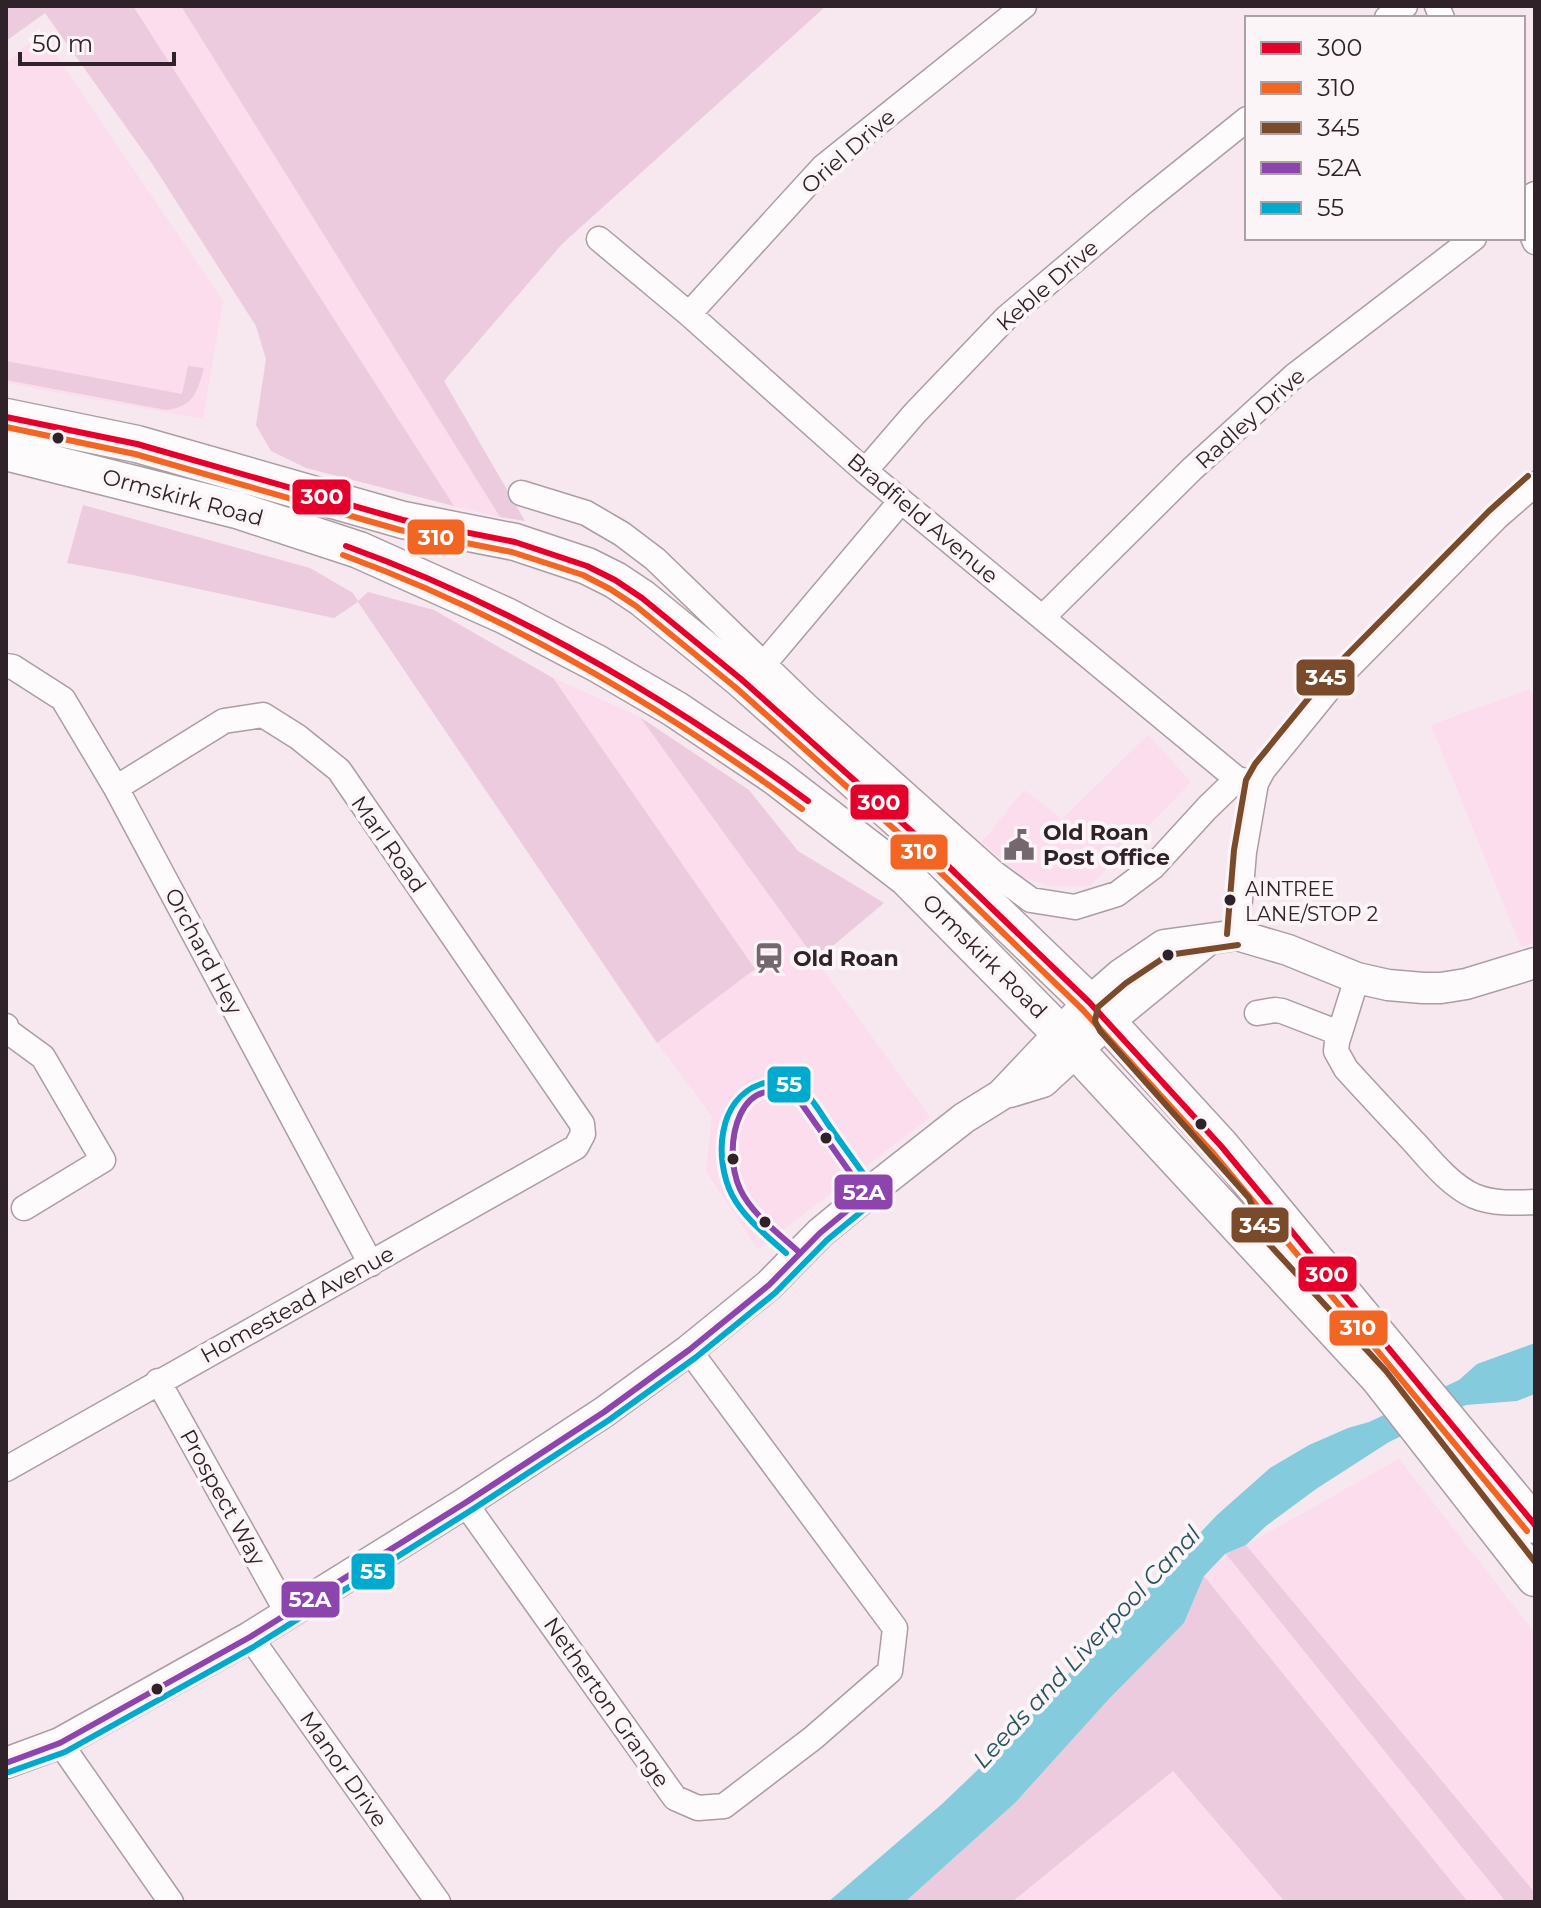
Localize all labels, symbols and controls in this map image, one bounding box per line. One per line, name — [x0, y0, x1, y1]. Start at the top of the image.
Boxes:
scale bar — [20, 16, 174, 66]
legend — [1245, 16, 1525, 240]
text: 50 m — [32, 29, 93, 58]
text: 300 — [1317, 33, 1362, 62]
text: 310 — [1317, 73, 1355, 102]
street label: Oriel Drive — [796, 103, 901, 199]
text: 345 — [1317, 113, 1360, 142]
text: 52A — [1317, 153, 1362, 182]
text: 55 — [1317, 193, 1344, 222]
street label: Keble Drive — [991, 234, 1104, 337]
street label: Radley Drive — [1190, 362, 1311, 475]
unlabelled marker — [50, 430, 66, 446]
street label: Bradfield Avenue — [842, 447, 1004, 589]
street label: Ormskirk Road — [100, 463, 266, 532]
line badge: 300 — [291, 478, 352, 516]
text: 300 — [300, 483, 344, 510]
line badge: 310 — [406, 518, 466, 556]
text: 310 — [417, 524, 454, 551]
line badge: 345 — [1295, 658, 1356, 697]
text: 345 — [1304, 664, 1347, 691]
line badge: 300 — [849, 783, 910, 821]
text: 300 — [857, 789, 901, 816]
street label: Marl Road — [345, 791, 432, 898]
place label: Old Roan Post Office — [1043, 819, 1170, 871]
public building icon: Old Roan Post Office — [1002, 828, 1036, 862]
line badge: 310 — [889, 833, 949, 871]
text: 310 — [900, 838, 937, 865]
place label: AINTREE LANE/STOP 2 — [1245, 877, 1378, 926]
street label: Orchard Hey — [159, 883, 248, 1019]
street label: Ormskirk Road — [917, 888, 1053, 1024]
marker: AINTREE LANE/STOP 2 — [1222, 892, 1238, 908]
station icon: Old Roan — [752, 941, 786, 975]
place label: Old Roan — [793, 945, 899, 972]
unlabelled marker — [1160, 947, 1176, 963]
line badge: 55 — [766, 1065, 812, 1104]
text: 55 — [776, 1071, 802, 1098]
unlabelled marker — [1193, 1116, 1209, 1132]
unlabelled marker — [818, 1130, 834, 1146]
unlabelled marker — [725, 1151, 741, 1167]
line badge: 52A — [833, 1173, 894, 1211]
text: 52A — [843, 1179, 887, 1206]
line badge: 345 — [1230, 1206, 1290, 1244]
text: 345 — [1238, 1212, 1281, 1239]
unlabelled marker — [757, 1214, 773, 1230]
street label: Homestead Avenue — [196, 1240, 399, 1369]
line badge: 300 — [1297, 1255, 1358, 1293]
text: 300 — [1305, 1261, 1349, 1288]
line badge: 310 — [1328, 1309, 1389, 1347]
text: 310 — [1339, 1314, 1376, 1341]
street label: Prospect Way — [174, 1424, 271, 1570]
water label: Leeds and Liverpool Canal — [967, 1519, 1207, 1774]
line badge: 55 — [350, 1552, 396, 1591]
text: 55 — [360, 1558, 386, 1585]
line badge: 52A — [280, 1580, 341, 1619]
text: 52A — [289, 1586, 333, 1613]
street label: Netherton Grange — [538, 1612, 675, 1793]
unlabelled marker — [149, 1681, 165, 1697]
street label: Manor Drive — [294, 1706, 393, 1832]

